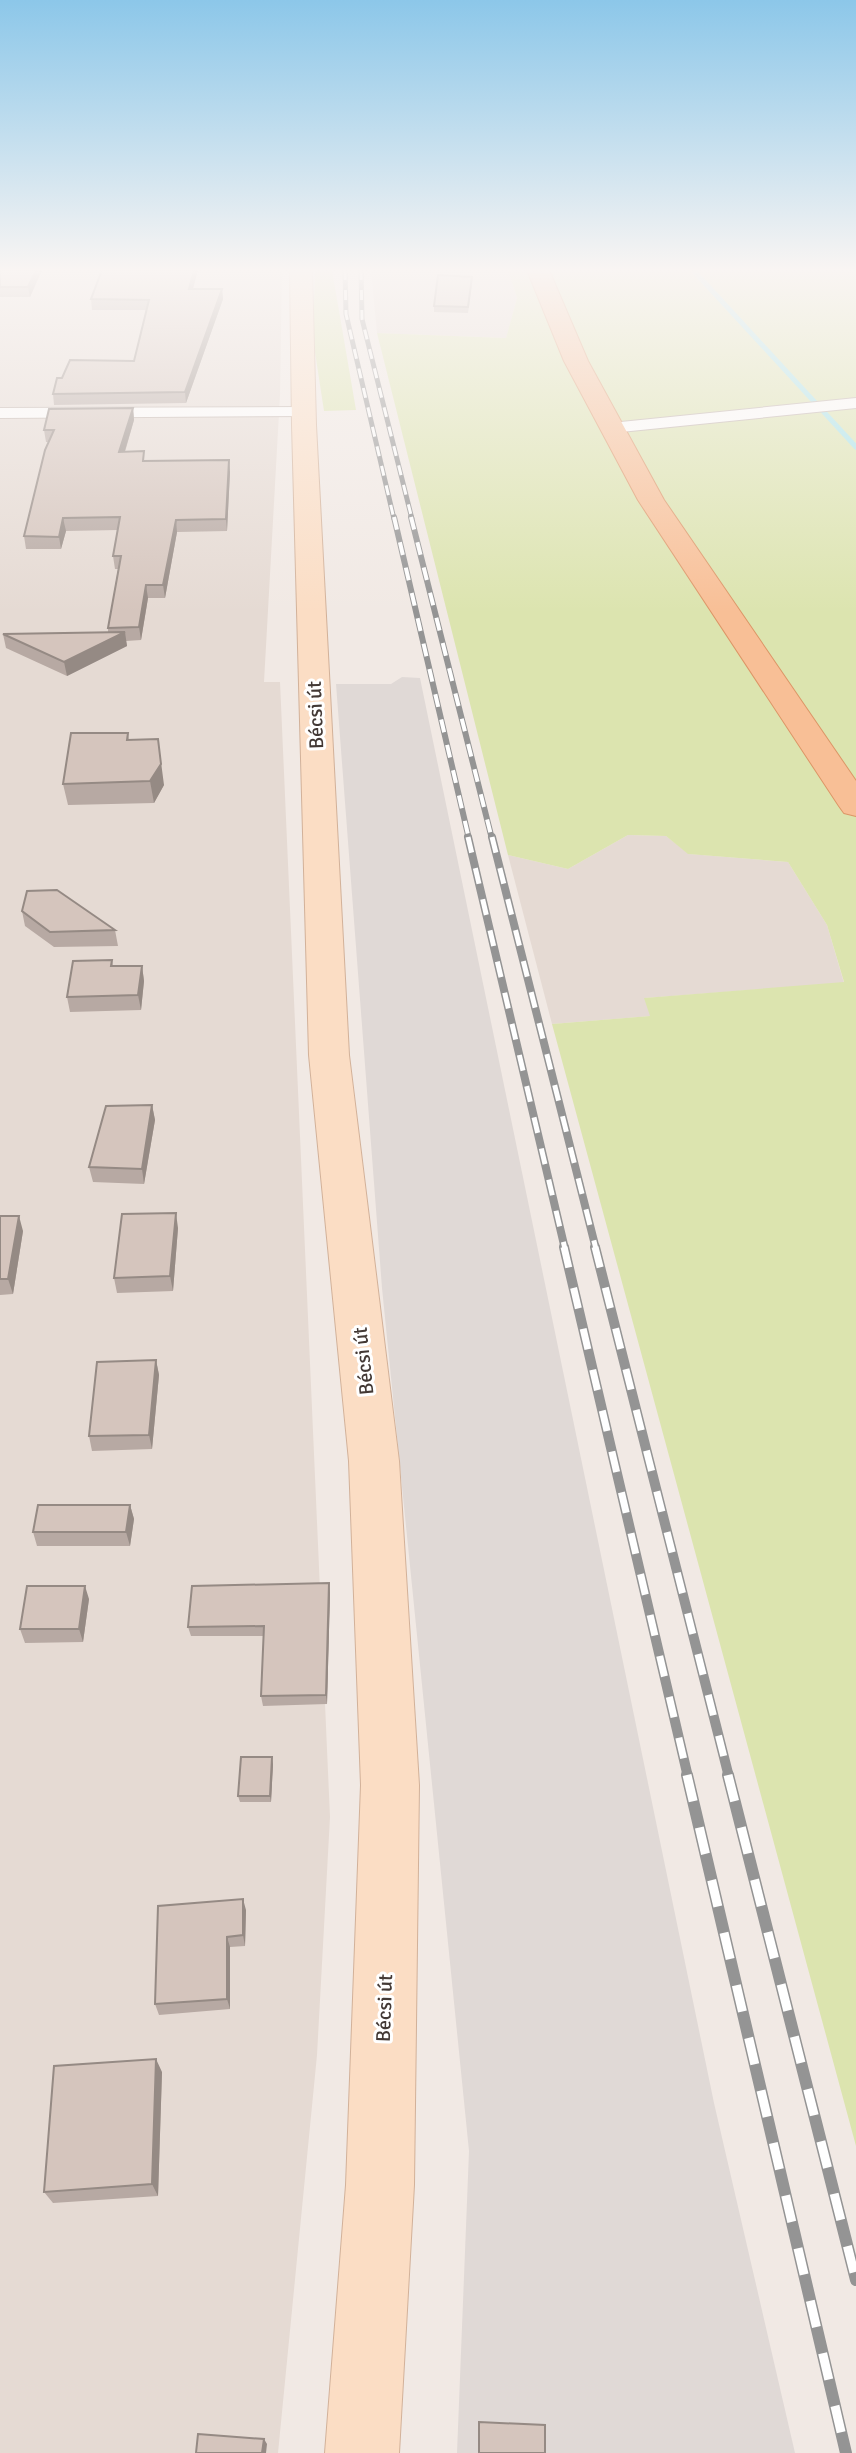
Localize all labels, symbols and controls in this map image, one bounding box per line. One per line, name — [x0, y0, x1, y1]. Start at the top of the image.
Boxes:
street label: Bécsi út — [302, 681, 329, 749]
street label: Bécsi út — [348, 1326, 379, 1396]
street label: Bécsi út — [371, 1974, 398, 2042]

